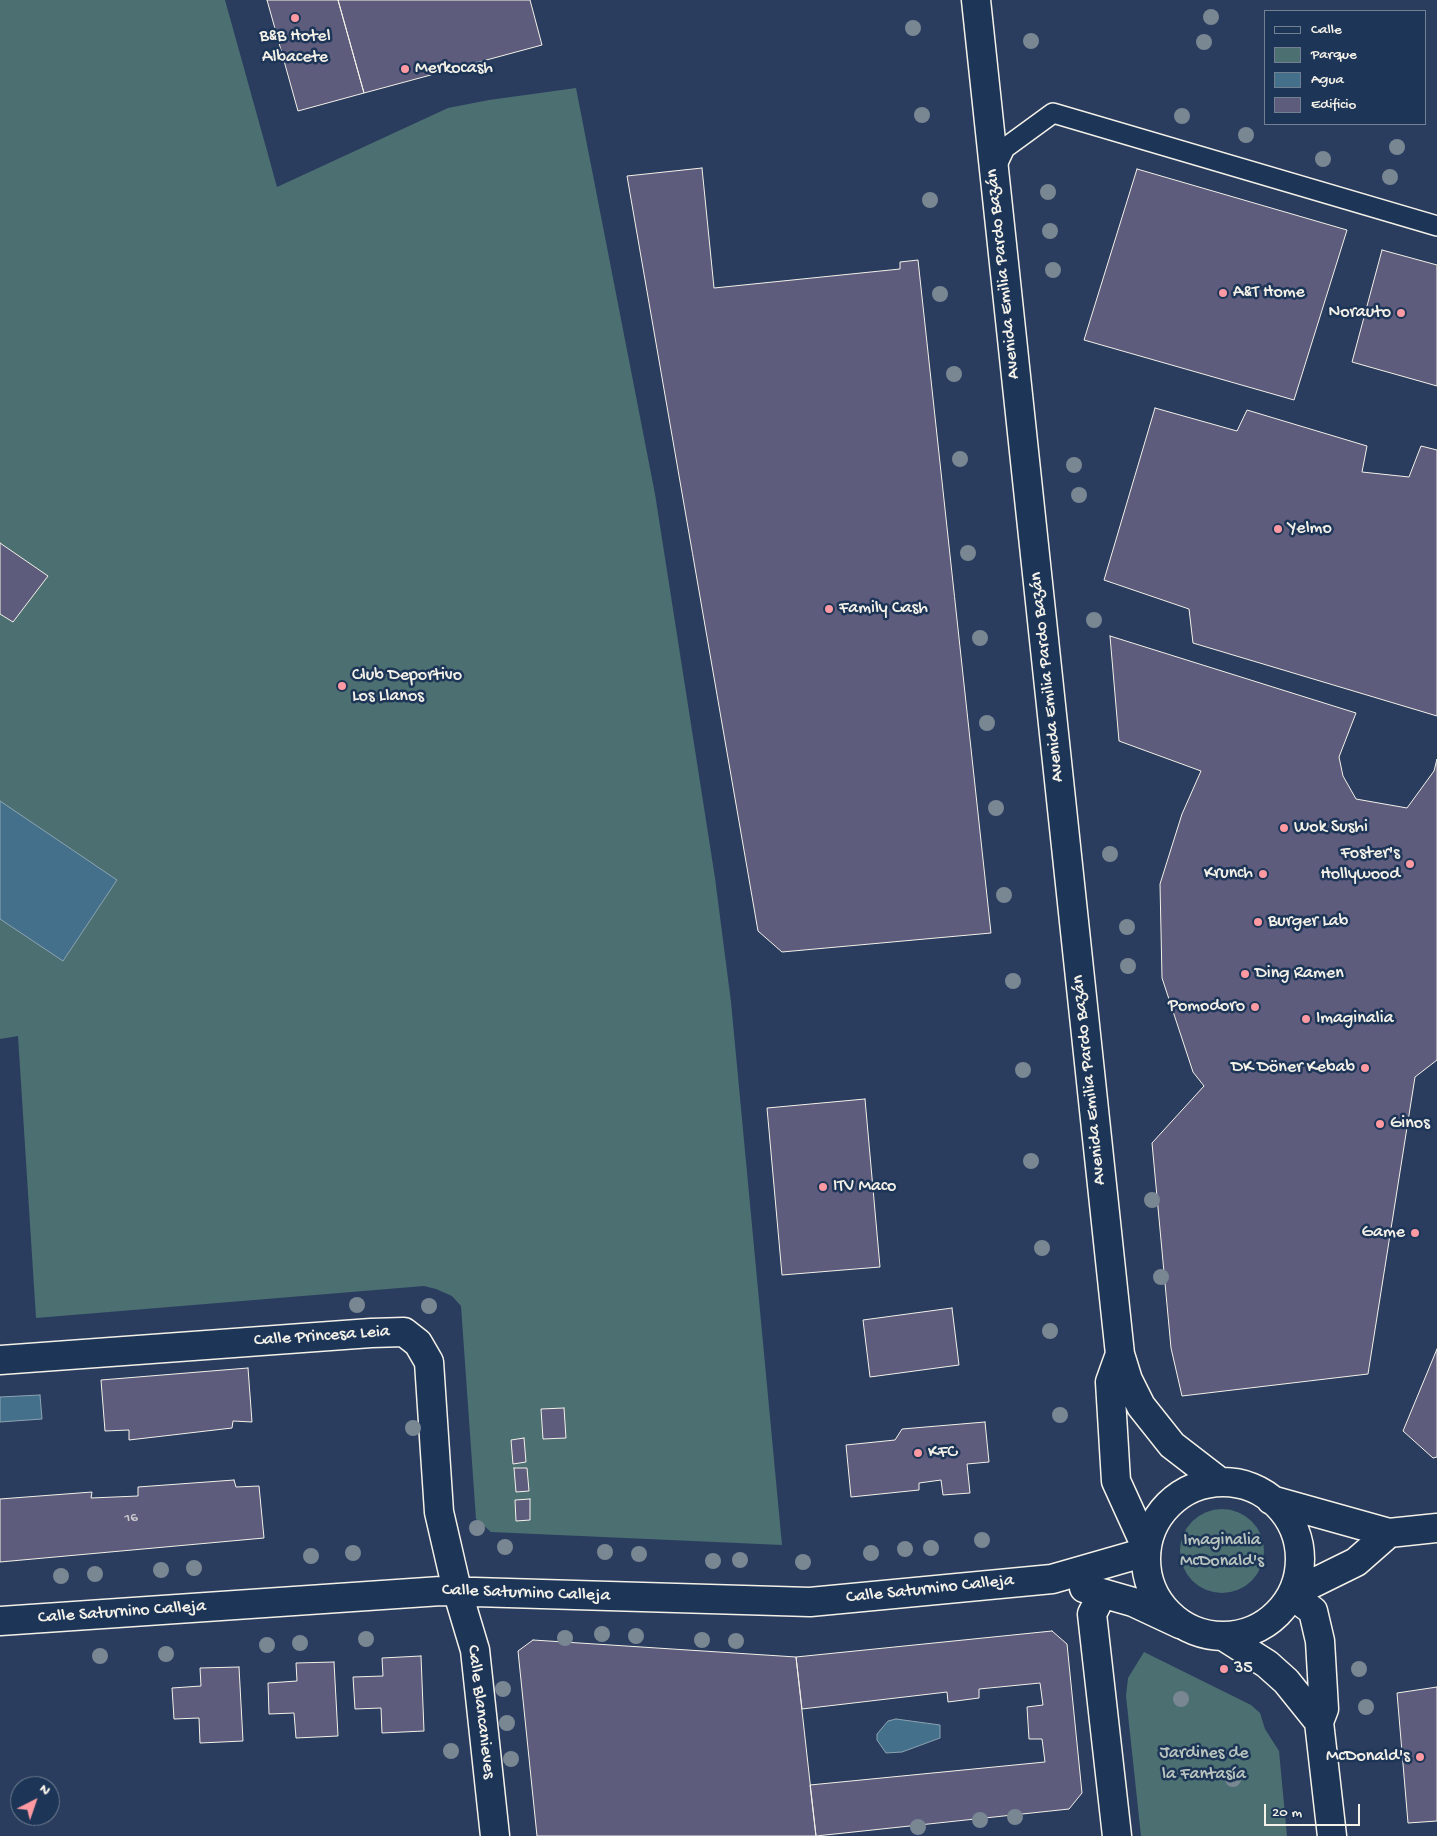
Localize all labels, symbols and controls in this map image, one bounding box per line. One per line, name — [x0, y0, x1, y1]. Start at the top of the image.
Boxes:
legend — [1264, 10, 1427, 125]
marker: B&B Hotel Albacete — [289, 12, 301, 24]
text: Calle — [1311, 21, 1342, 39]
place label: B&B Hotel Albacete — [259, 26, 331, 68]
text: Parque — [1311, 46, 1357, 64]
place label: Merkocash — [415, 58, 493, 80]
marker: Merkocash — [399, 63, 411, 75]
text: Agua — [1311, 71, 1344, 89]
text: Edificio — [1311, 96, 1356, 114]
street label: Avenida Emilia Pardo Bazán — [982, 168, 1026, 380]
place label: A&T Home — [1233, 282, 1305, 304]
marker: A&T Home — [1217, 287, 1229, 299]
place label: Norauto — [1328, 302, 1391, 324]
marker: Norauto — [1395, 307, 1407, 319]
place label: Yelmo — [1288, 518, 1332, 540]
marker: Yelmo — [1272, 523, 1284, 535]
street label: Avenida Emilia Pardo Bazán — [1026, 571, 1070, 783]
place label: Family Cash — [839, 598, 928, 620]
marker: Family Cash — [823, 603, 835, 615]
place label: Club Deportivo Los Llanos — [352, 665, 462, 708]
marker: Club Deportivo Los Llanos — [336, 680, 348, 692]
place label: Wok Sushi — [1294, 817, 1368, 839]
marker: Wok Sushi — [1278, 822, 1290, 834]
place label: Foster's Hollywood — [1320, 843, 1400, 886]
marker: Foster's Hollywood — [1404, 858, 1416, 870]
place label: Krunch — [1204, 863, 1253, 885]
marker: Krunch — [1257, 868, 1269, 880]
place label: Burger Lab — [1268, 911, 1348, 933]
marker: Burger Lab — [1252, 916, 1264, 928]
place label: Ding Ramen — [1255, 963, 1344, 985]
marker: Ding Ramen — [1239, 968, 1251, 980]
street label: Avenida Emilia Pardo Bazán — [1068, 974, 1112, 1186]
place label: Pomodoro — [1168, 996, 1245, 1018]
marker: Pomodoro — [1249, 1001, 1261, 1013]
place label: Imaginalia — [1316, 1008, 1394, 1030]
marker: Imaginalia — [1300, 1013, 1312, 1025]
place label: DK Döner Kebab — [1231, 1057, 1355, 1079]
marker: DK Döner Kebab — [1359, 1062, 1371, 1074]
place label: Ginos — [1390, 1113, 1430, 1135]
marker: Ginos — [1374, 1118, 1386, 1130]
place label: ITV Maco — [833, 1176, 896, 1198]
marker: ITV Maco — [817, 1181, 829, 1193]
place label: Game — [1362, 1222, 1405, 1244]
marker: Game — [1409, 1227, 1421, 1239]
street label: Calle Princesa Leia — [253, 1321, 391, 1353]
place label: KFC — [928, 1442, 957, 1464]
marker: KFC — [912, 1447, 924, 1459]
house number: 16 — [124, 1510, 138, 1528]
park label: Imaginalia McDonald's — [1180, 1530, 1264, 1572]
street label: Calle Saturnino Calleja — [845, 1570, 1015, 1610]
street label: Calle Saturnino Calleja — [441, 1580, 611, 1608]
street label: Calle Saturnino Calleja — [37, 1596, 207, 1630]
street label: Calle Blancanieves — [461, 1644, 499, 1780]
place label: 35 — [1234, 1658, 1253, 1680]
marker: 35 — [1218, 1663, 1230, 1675]
park label: Jardines de la Fantasía — [1160, 1743, 1248, 1786]
place label: McDonald's — [1326, 1746, 1410, 1768]
marker: McDonald's — [1414, 1751, 1426, 1763]
north arrow — [10, 1776, 60, 1826]
text: N — [35, 1781, 54, 1799]
scale bar — [1267, 1794, 1363, 1826]
text: 20 m — [1272, 1804, 1302, 1822]

